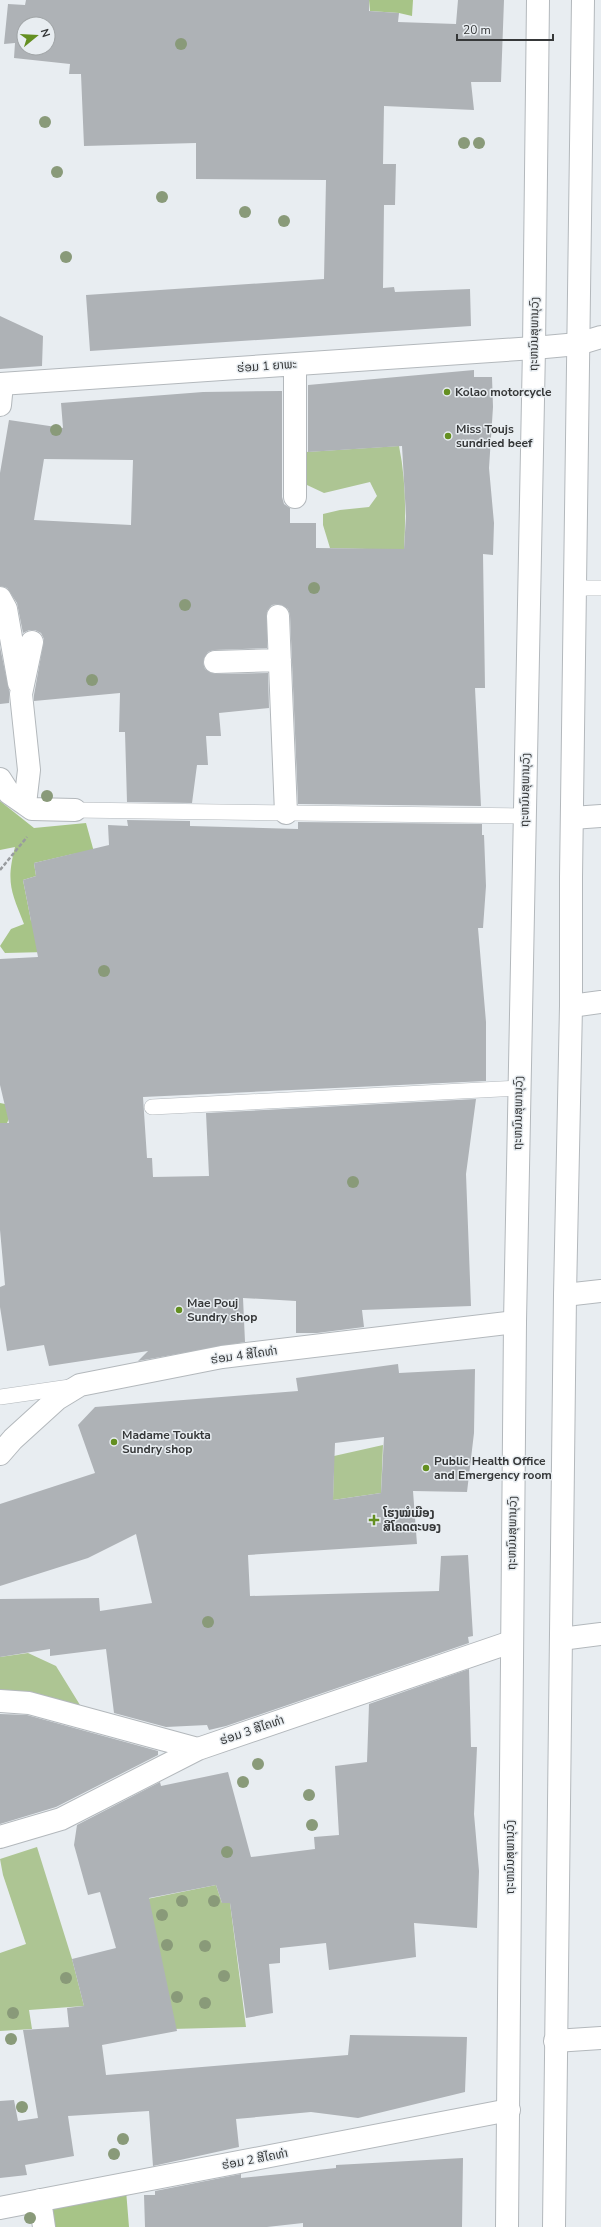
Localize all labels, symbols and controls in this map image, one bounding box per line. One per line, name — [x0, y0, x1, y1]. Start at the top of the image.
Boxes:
north arrow — [16, 16, 56, 56]
scale bar — [457, 16, 553, 42]
text: 20 m — [463, 22, 491, 38]
text: N — [37, 27, 53, 39]
street label: ຖະຫນົນສຸພານຸວົງ — [525, 297, 543, 371]
street label: ຮ່ອມ 1 ຍາພະ — [236, 356, 298, 376]
place label: Kolao motorcycle — [455, 384, 552, 400]
marker: Kolao motorcycle — [442, 387, 452, 397]
place label: Miss Toujs sundried beef — [456, 421, 533, 451]
marker: Miss Toujs sundried beef — [443, 431, 453, 441]
street label: ຖະຫນົນສຸພານຸວົງ — [516, 753, 534, 827]
street label: ຖະຫນົນສຸພານຸວົງ — [509, 1076, 527, 1150]
place label: Mae Pouj Sundry shop — [187, 1295, 257, 1325]
marker: Mae Pouj Sundry shop — [174, 1305, 184, 1315]
street label: ຮ່ອມ 4 ສີໄຄທ່າ — [210, 1342, 278, 1368]
place label: Madame Toukta Sundry shop — [122, 1427, 211, 1457]
marker: Madame Toukta Sundry shop — [109, 1437, 119, 1447]
place label: Public Health Office and Emergency room — [434, 1453, 552, 1483]
marker: Public Health Office and Emergency room — [421, 1463, 431, 1473]
street label: ຖະຫນົນສຸພານຸວົງ — [503, 1496, 521, 1570]
place label: ໂຮງໝໍເມືອງ ສີໂຄດຕະບອງ — [382, 1505, 441, 1535]
marker: ໂຮງໝໍເມືອງ ສີໂຄດຕະບອງ — [368, 1514, 380, 1526]
street label: ຮ່ອມ 3 ສີໄຄທ່າ — [218, 1712, 286, 1748]
street label: ຖະຫນົນສຸພານຸວົງ — [502, 1820, 518, 1894]
street label: ຮ່ອມ 2 ສີໄຄທ່າ — [221, 2145, 289, 2173]

